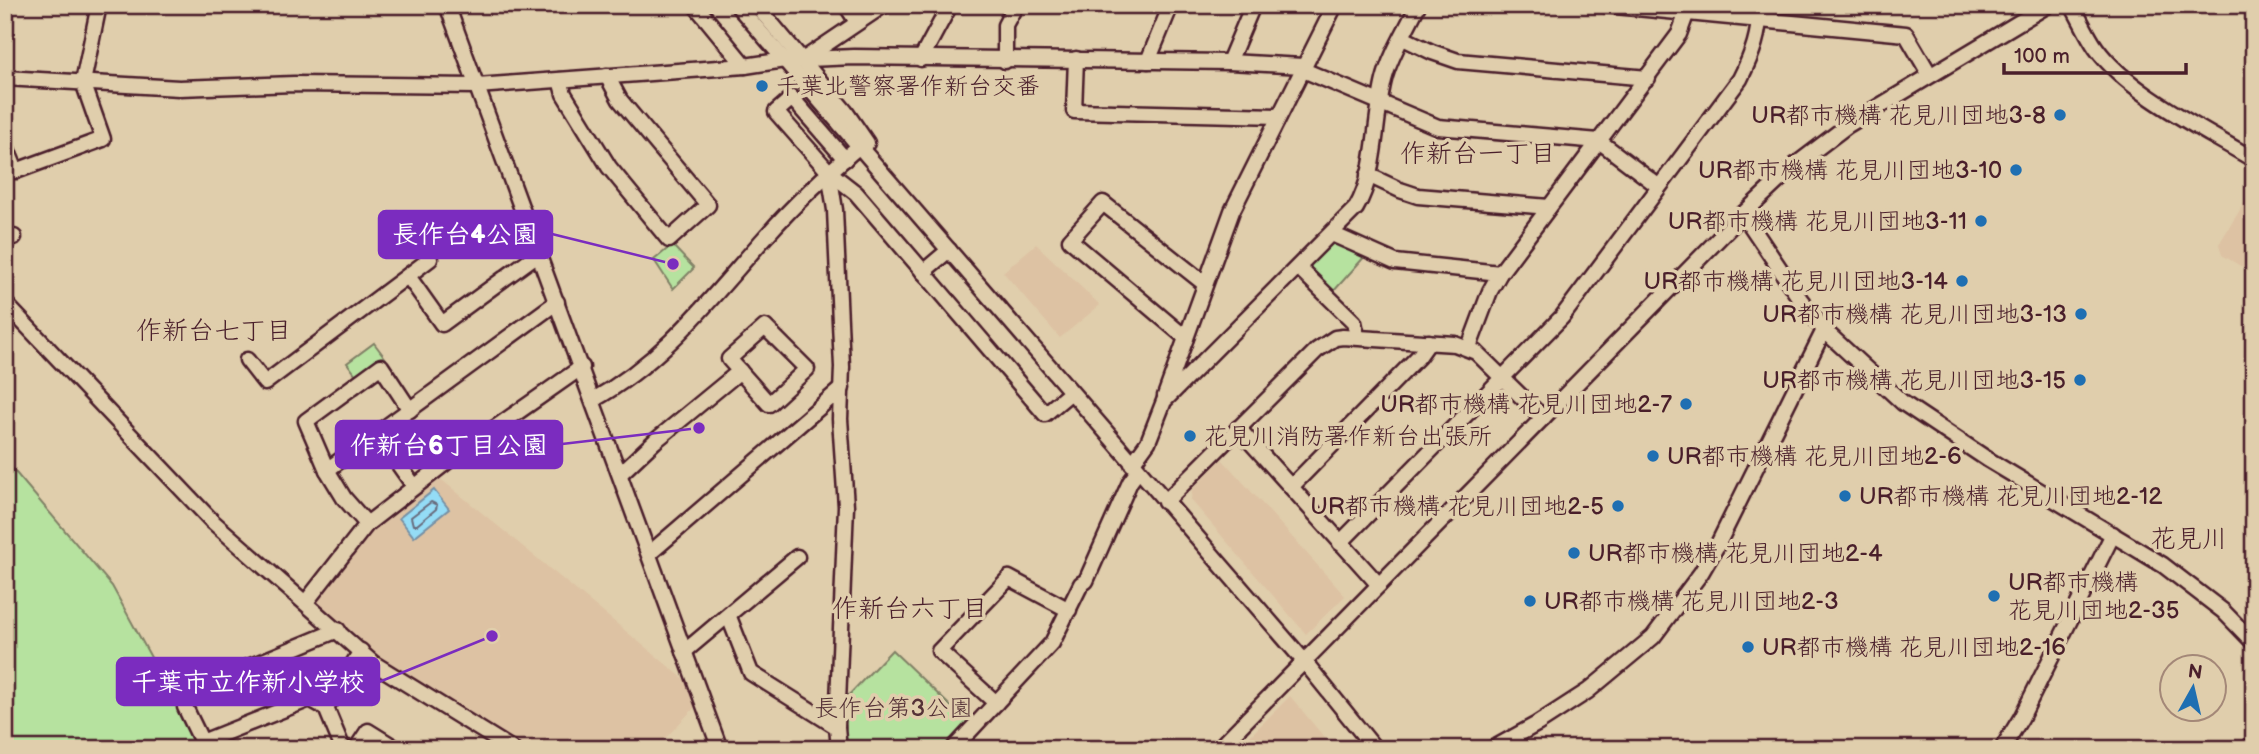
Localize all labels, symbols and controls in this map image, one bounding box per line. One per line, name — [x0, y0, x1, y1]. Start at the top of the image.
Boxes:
scale bar — [2004, 32, 2186, 76]
text: 100 m — [2014, 44, 2070, 69]
place label: 千葉北警察署作新台交番 — [776, 72, 1040, 101]
marker: 千葉北警察署作新台交番 — [754, 78, 770, 94]
place label: UR都市機構 花見川団地3-8 — [1751, 101, 2046, 130]
marker: UR都市機構 花見川団地3-8 — [2052, 107, 2068, 123]
district label: 作新台一丁目 — [1400, 139, 1556, 170]
place label: UR都市機構 花見川団地3-10 — [1698, 156, 2002, 185]
marker: UR都市機構 花見川団地3-10 — [2008, 162, 2024, 178]
place label: UR都市機構 花見川団地3-11 — [1668, 207, 1967, 236]
callout: 長作台4公園 — [379, 211, 552, 258]
marker: UR都市機構 花見川団地3-11 — [1973, 213, 1989, 229]
text: 長作台4公園 — [392, 220, 538, 251]
place label: UR都市機構 花見川団地3-14 — [1643, 267, 1948, 296]
marker: UR都市機構 花見川団地3-14 — [1954, 273, 1970, 289]
place label: UR都市機構 花見川団地3-13 — [1762, 300, 2067, 329]
marker: UR都市機構 花見川団地3-13 — [2073, 306, 2089, 322]
district label: 作新台七丁目 — [136, 316, 292, 347]
place label: UR都市機構 花見川団地3-15 — [1762, 366, 2066, 395]
marker: UR都市機構 花見川団地3-15 — [2072, 372, 2088, 388]
place label: UR都市機構 花見川団地2-7 — [1380, 390, 1672, 419]
marker: UR都市機構 花見川団地2-7 — [1678, 396, 1694, 412]
callout: 作新台6丁目公園 — [336, 421, 562, 468]
place label: 花見川消防署作新台出張所 — [1204, 422, 1492, 451]
marker: 花見川消防署作新台出張所 — [1182, 428, 1198, 444]
text: 作新台6丁目公園 — [350, 431, 548, 462]
place label: UR都市機構 花見川団地2-6 — [1667, 442, 1962, 471]
marker: UR都市機構 花見川団地2-6 — [1645, 448, 1661, 464]
place label: UR都市機構 花見川団地2-12 — [1859, 482, 2163, 511]
marker: UR都市機構 花見川団地2-12 — [1837, 488, 1853, 504]
place label: UR都市機構 花見川団地2-5 — [1310, 492, 1604, 521]
marker: UR都市機構 花見川団地2-5 — [1610, 498, 1626, 514]
district label: 花見川 — [2150, 524, 2228, 555]
place label: UR都市機構 花見川団地2-4 — [1588, 539, 1883, 568]
marker: UR都市機構 花見川団地2-4 — [1566, 545, 1582, 561]
place label: UR都市機構 花見川団地2-35 — [2008, 568, 2179, 625]
place label: UR都市機構 花見川団地2-3 — [1544, 587, 1839, 616]
marker: UR都市機構 花見川団地2-35 — [1986, 588, 2002, 604]
marker: UR都市機構 花見川団地2-3 — [1522, 593, 1538, 609]
district label: 作新台六丁目 — [832, 594, 988, 625]
place label: UR都市機構 花見川団地2-16 — [1762, 633, 2066, 662]
marker: UR都市機構 花見川団地2-16 — [1740, 639, 1756, 655]
north arrow — [2158, 652, 2228, 722]
callout: 千葉市立作新小学校 — [117, 658, 379, 705]
text: N — [2186, 660, 2204, 685]
text: 千葉市立作新小学校 — [131, 668, 365, 699]
park label: 長作台第3公園 — [815, 694, 973, 723]

